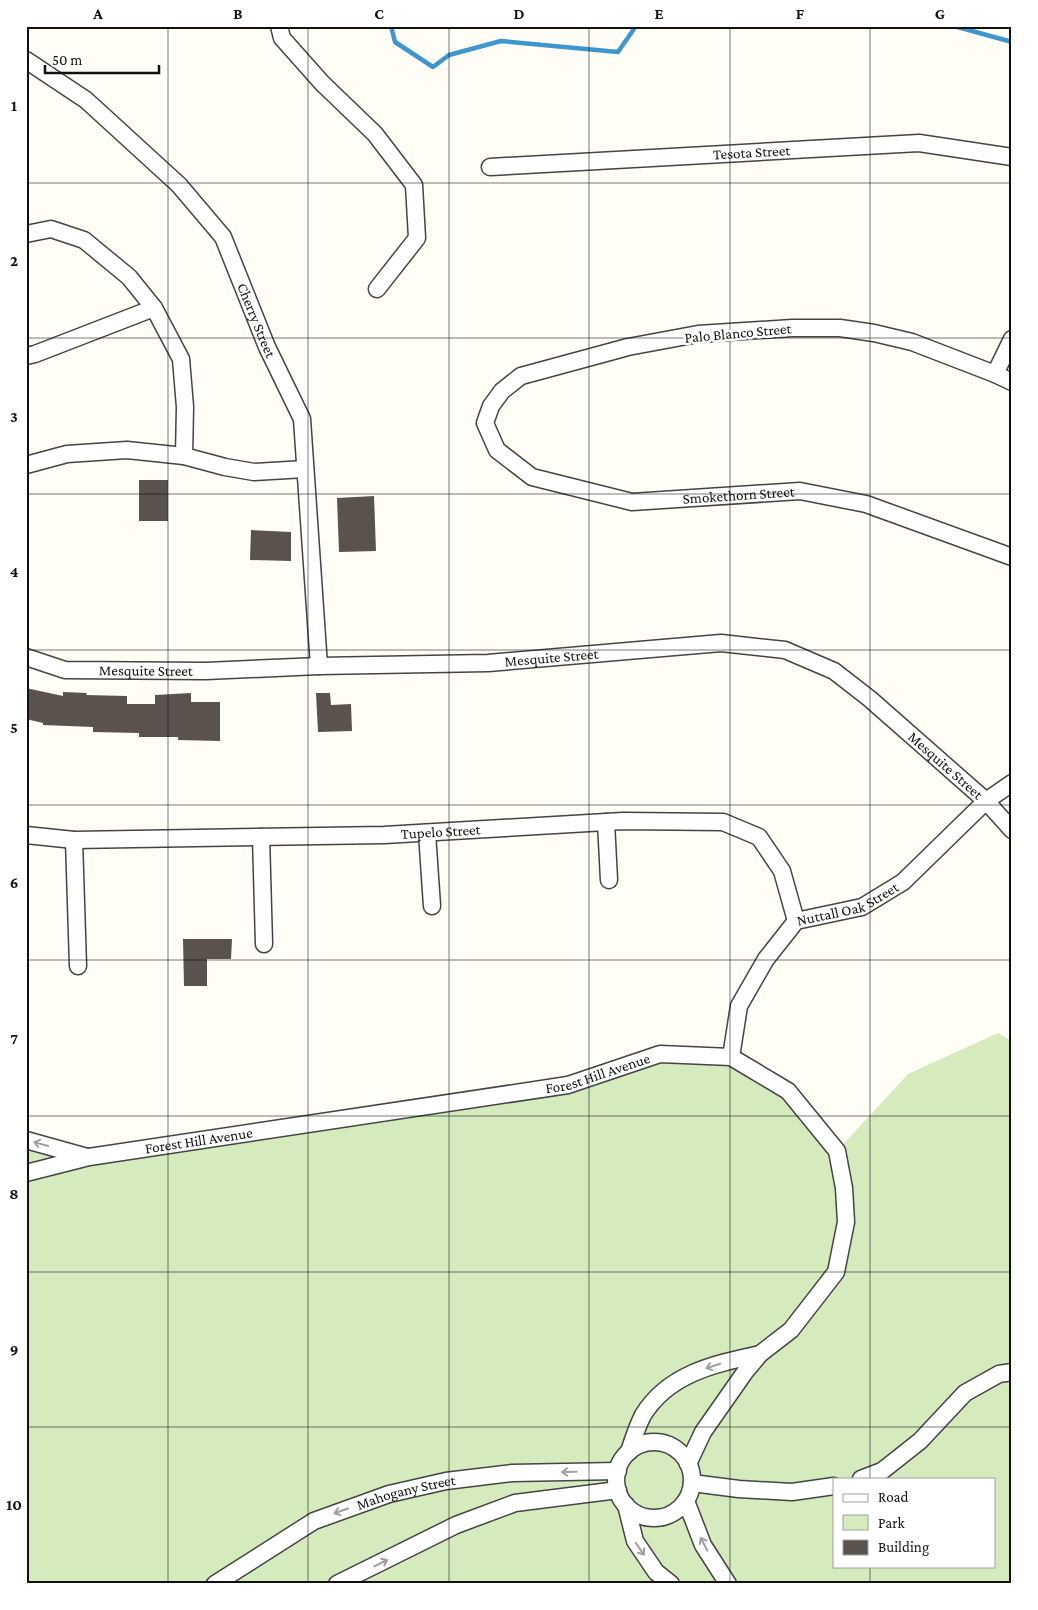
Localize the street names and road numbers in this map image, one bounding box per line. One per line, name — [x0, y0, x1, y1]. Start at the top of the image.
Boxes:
street label: Tesota Street — [713, 142, 792, 163]
street label: Cherry Street — [234, 281, 279, 361]
street label: Palo Blanco Street — [684, 320, 793, 346]
street label: Smokethorn Street — [682, 483, 796, 507]
street label: Mesquite Street — [504, 645, 600, 670]
street label: Mesquite Street — [99, 662, 194, 679]
street label: Mesquite Street — [905, 728, 987, 803]
street label: Tupelo Street — [400, 821, 482, 842]
street label: Nuttall Oak Street — [795, 878, 902, 929]
street label: Forest Hill Avenue — [544, 1050, 652, 1096]
street label: Forest Hill Avenue — [144, 1124, 254, 1156]
street label: Mahogany Street — [354, 1472, 457, 1513]

